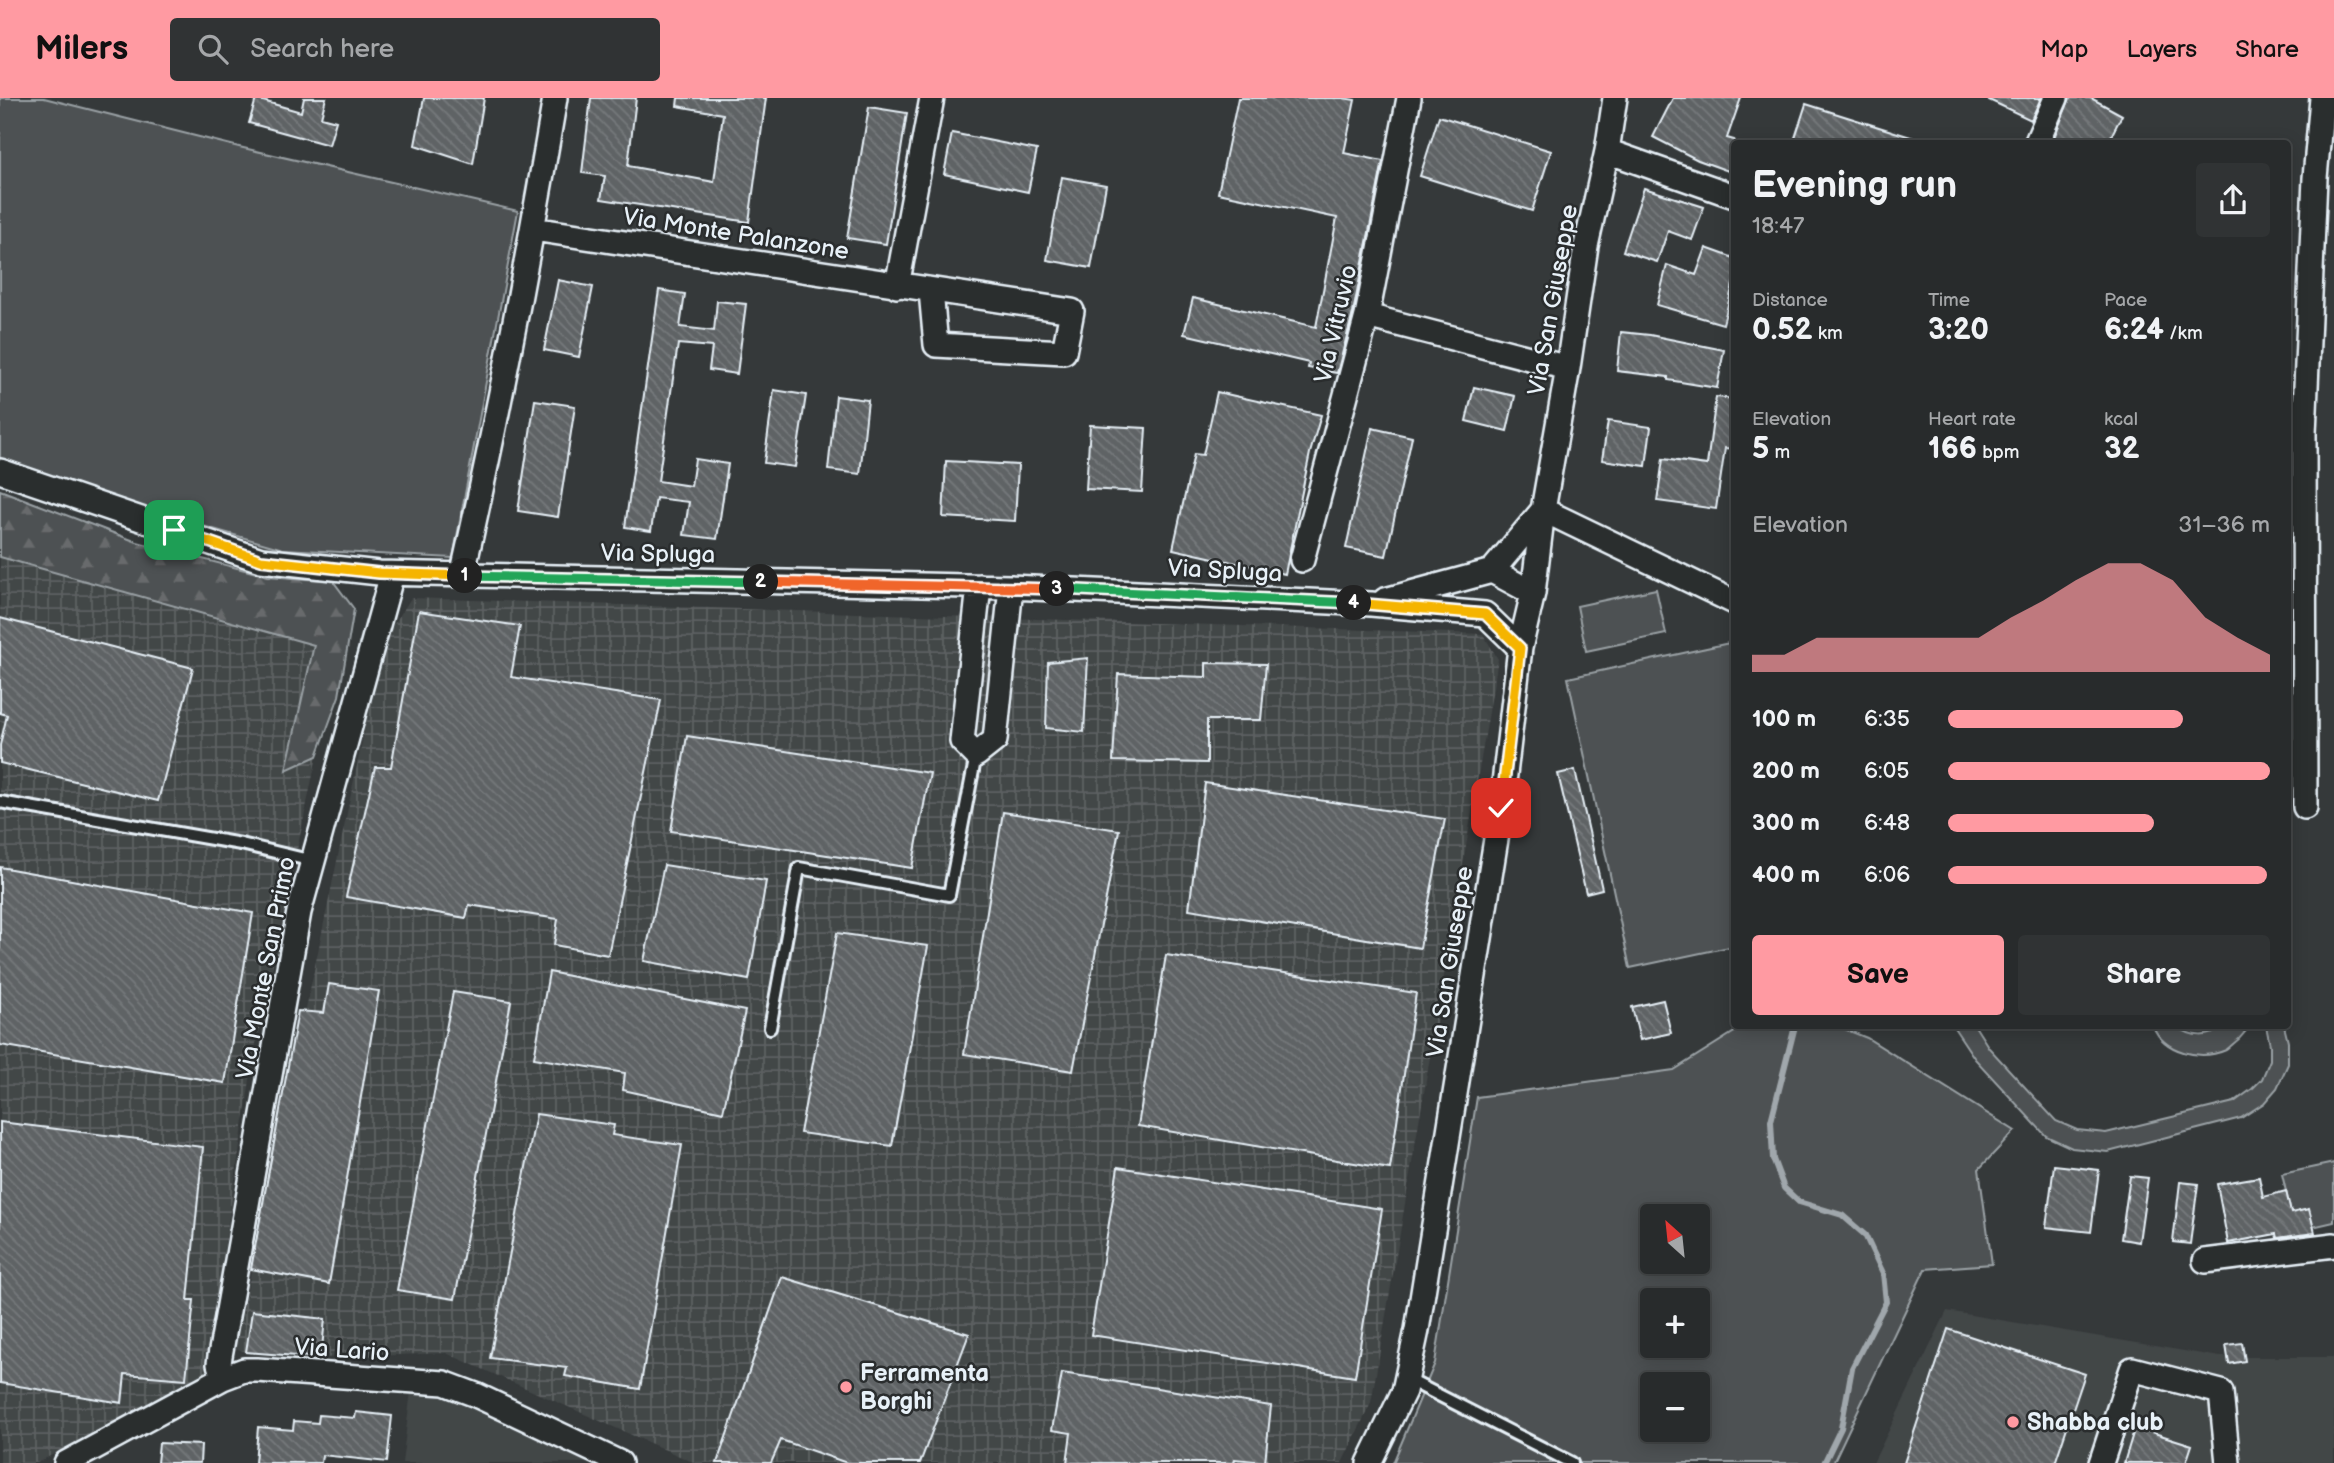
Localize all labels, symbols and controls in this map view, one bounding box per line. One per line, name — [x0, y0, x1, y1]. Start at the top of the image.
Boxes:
search box — [170, 18, 660, 81]
text: Milers — [35, 29, 128, 69]
icon: search — [194, 30, 232, 68]
text: Search here — [250, 34, 394, 65]
text: Map — [2040, 35, 2088, 64]
text: Layers — [2126, 35, 2197, 64]
text: Share — [2235, 35, 2299, 64]
text: Evening run — [1752, 163, 1957, 208]
button: share — [2196, 163, 2270, 237]
street label: Via Monte Palanzone — [621, 202, 851, 266]
street label: Via San Giuseppe — [1522, 202, 1584, 398]
text: 18:47 — [1752, 212, 1804, 240]
street label: Via Vitruvio — [1308, 262, 1364, 386]
text: Distance — [1752, 289, 1828, 312]
text: Time — [1928, 289, 1970, 312]
text: Pace — [2104, 289, 2147, 312]
text: 0.52 — [1752, 312, 1813, 348]
text: 3:20 — [1928, 312, 1989, 348]
text: 6:24 — [2104, 312, 2164, 348]
text: km — [1813, 322, 1843, 345]
text: /km — [2164, 322, 2203, 345]
text: Elevation — [1752, 408, 1831, 431]
text: Heart rate — [1928, 408, 2016, 431]
text: kcal — [2104, 408, 2138, 431]
text: 5 — [1752, 431, 1769, 467]
text: 166 — [1928, 431, 1977, 467]
text: 32 — [2104, 431, 2140, 467]
text: m — [1769, 441, 1790, 464]
text: bpm — [1977, 441, 2020, 464]
pin — [144, 500, 204, 560]
icon: arrive — [155, 511, 193, 549]
text: Elevation — [1752, 511, 1848, 539]
text: 31–36 m — [2178, 511, 2270, 539]
street label: Via Spluga — [600, 539, 716, 569]
street label: Via Spluga — [1167, 554, 1283, 588]
pin: 1 — [448, 559, 482, 594]
text: 1 — [461, 564, 469, 587]
pin: 2 — [744, 564, 778, 600]
text: 2 — [755, 570, 766, 593]
pin: 3 — [1040, 572, 1074, 606]
text: 3 — [1051, 577, 1062, 600]
pin: 4 — [1336, 586, 1372, 620]
text: 4 — [1348, 591, 1359, 614]
text: 100 m — [1752, 705, 1816, 733]
text: 6:35 — [1864, 705, 1910, 733]
text: 200 m — [1752, 757, 1820, 785]
text: 6:05 — [1864, 757, 1909, 785]
pin — [1471, 778, 1531, 838]
icon: check — [1482, 789, 1520, 827]
text: 300 m — [1752, 809, 1820, 837]
text: 6:48 — [1864, 809, 1910, 837]
street label: Via Monte San Primo — [230, 854, 302, 1082]
text: 400 m — [1752, 861, 1820, 889]
text: 6:06 — [1864, 861, 1910, 889]
street label: Via San Giuseppe — [1421, 864, 1479, 1060]
button: Save — [1752, 935, 2004, 1015]
button: Share — [2018, 935, 2270, 1015]
north arrow — [1640, 1204, 1710, 1274]
map controls — [1640, 1204, 1710, 1442]
button: + — [1640, 1288, 1710, 1358]
street label: Via Lario — [294, 1332, 390, 1368]
place label: Ferramenta Borghi — [860, 1359, 989, 1416]
button: − — [1640, 1372, 1710, 1442]
marker: Ferramenta Borghi — [838, 1379, 854, 1395]
place label: Shabba club — [2027, 1408, 2164, 1437]
marker: Shabba club — [2005, 1414, 2021, 1430]

